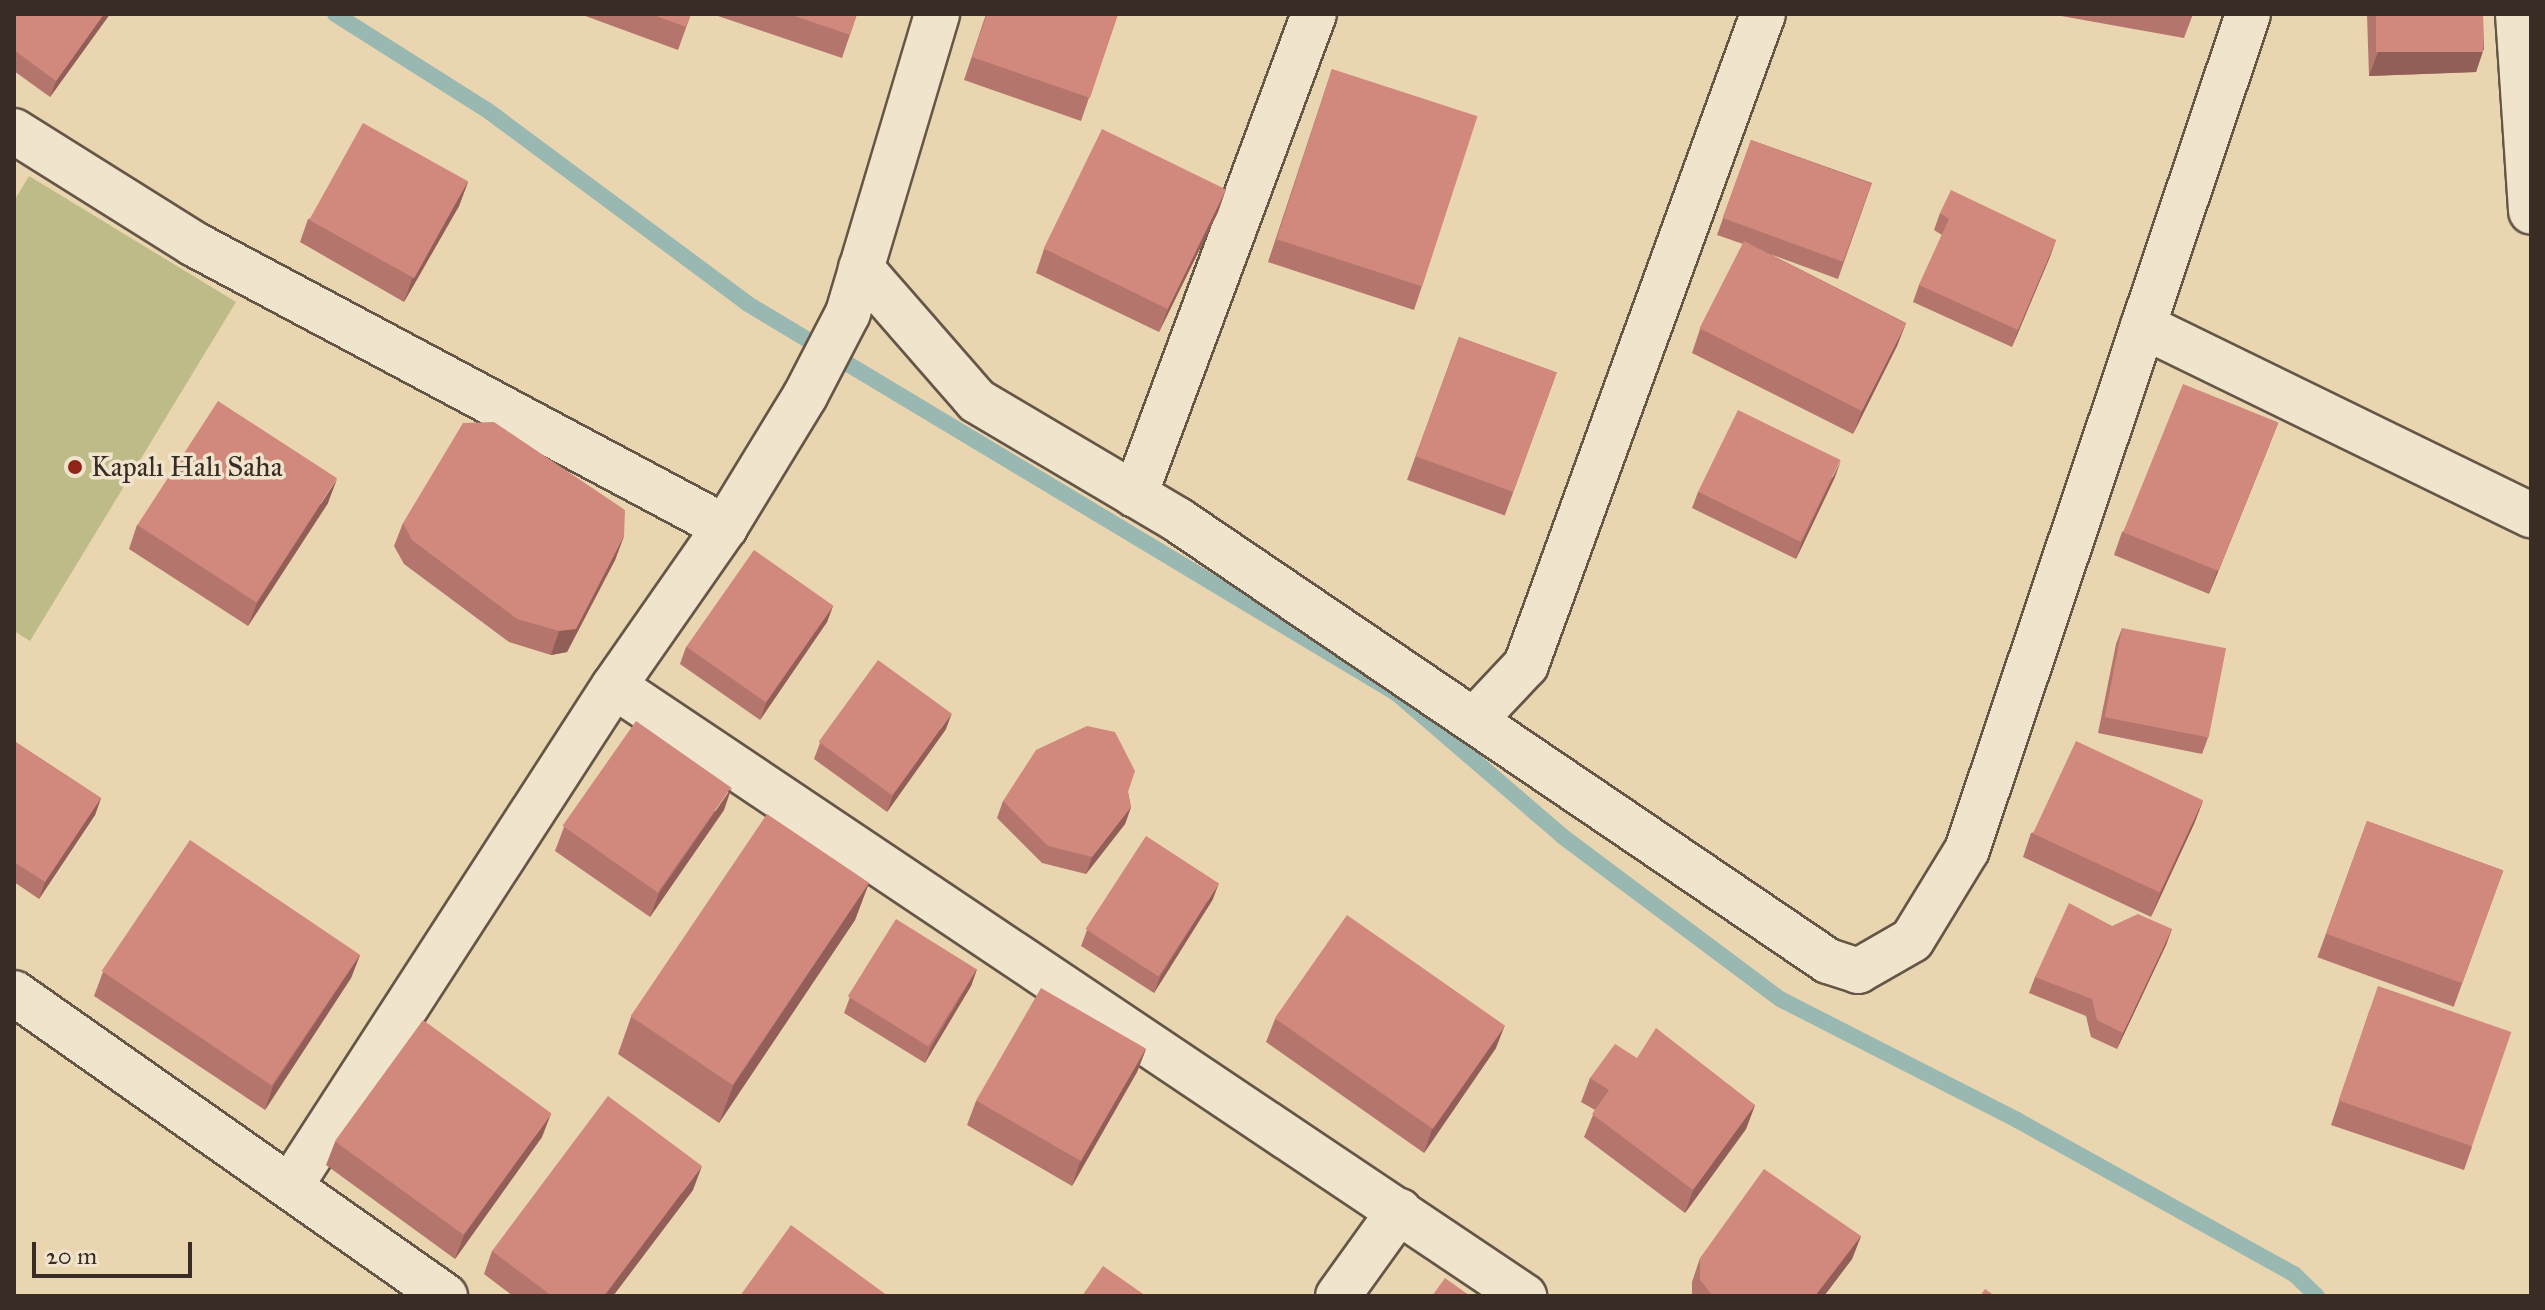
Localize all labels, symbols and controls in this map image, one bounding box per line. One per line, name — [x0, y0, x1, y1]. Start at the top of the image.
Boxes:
place label: Kapalı Halı Saha — [91, 450, 283, 484]
marker: Kapalı Halı Saha — [66, 458, 84, 476]
scale bar — [36, 1226, 196, 1276]
text: 20 m — [46, 1241, 97, 1271]

